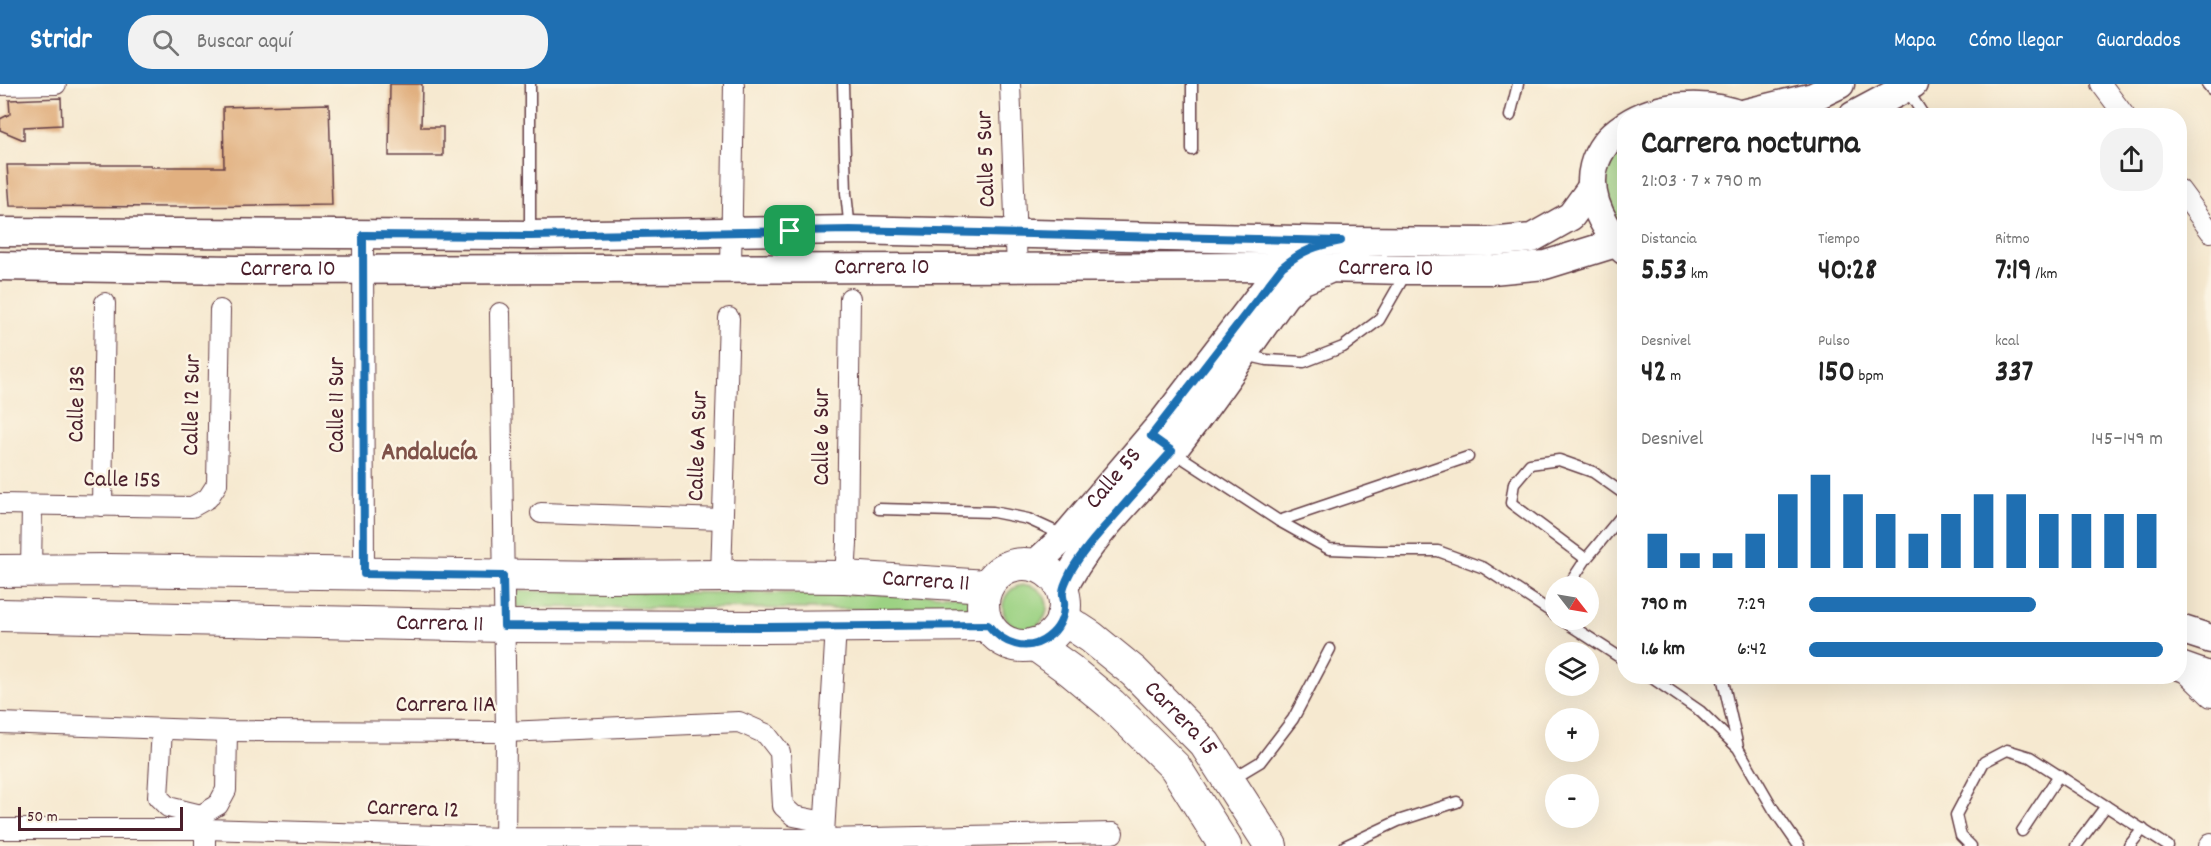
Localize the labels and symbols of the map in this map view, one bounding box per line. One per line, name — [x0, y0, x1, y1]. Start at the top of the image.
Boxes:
street label: Calle 5 Sur — [968, 110, 1006, 208]
pin — [764, 205, 815, 256]
street label: Carrera 10 — [834, 251, 930, 285]
street label: Carrera 10 — [1338, 251, 1434, 287]
street label: Carrera 10 — [240, 253, 336, 287]
street label: Calle 12 Sur — [175, 354, 211, 456]
street label: Calle 11 Sur — [321, 357, 355, 453]
street label: Calle 13S — [60, 365, 96, 443]
street label: Calle 6 Sur — [806, 388, 840, 486]
street label: Calle 6A Sur — [680, 390, 718, 502]
district label: Andalucía — [381, 435, 478, 472]
street label: Calle 5S — [1078, 440, 1151, 518]
street label: Calle 15S — [83, 463, 161, 499]
street label: Carrera 11 — [881, 562, 971, 602]
north arrow — [1545, 576, 1599, 630]
street label: Carrera 11 — [396, 607, 484, 643]
street label: Carrera 15 — [1135, 674, 1226, 763]
street label: Carrera 11A — [396, 689, 496, 723]
street label: Carrera 12 — [366, 791, 460, 829]
scale bar — [18, 804, 183, 832]

